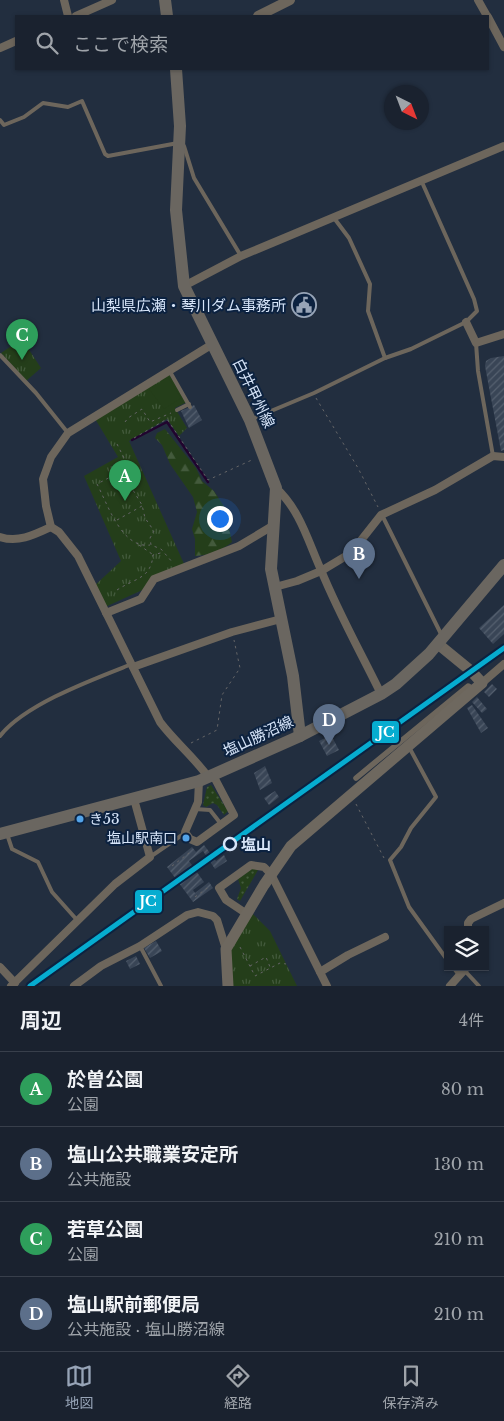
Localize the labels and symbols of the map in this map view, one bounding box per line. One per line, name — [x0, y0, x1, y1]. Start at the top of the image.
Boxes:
north arrow — [384, 85, 429, 130]
public building icon: 山梨県広瀬・琴川ダム事務所 — [291, 292, 317, 318]
place label: 山梨県広瀬・琴川ダム事務所 — [91, 296, 286, 315]
pin: C — [6, 319, 38, 360]
street label: 白井甲州線 — [229, 355, 279, 431]
pin: A — [109, 460, 141, 501]
your location — [207, 506, 233, 532]
pin: B — [343, 538, 375, 579]
pin: D — [313, 704, 345, 745]
street label: 塩山勝沼線 — [220, 712, 296, 760]
line badge: JC — [371, 720, 400, 744]
text: JC — [374, 723, 395, 741]
place label: き53 — [89, 810, 120, 828]
marker: き53 — [75, 814, 85, 824]
place label: 塩山駅南口 — [107, 829, 177, 847]
marker: 塩山駅南口 — [181, 833, 191, 843]
place label: 塩山 — [241, 835, 271, 854]
marker: 塩山 — [223, 837, 237, 851]
line badge: JC — [134, 889, 163, 914]
text: JC — [136, 892, 157, 910]

